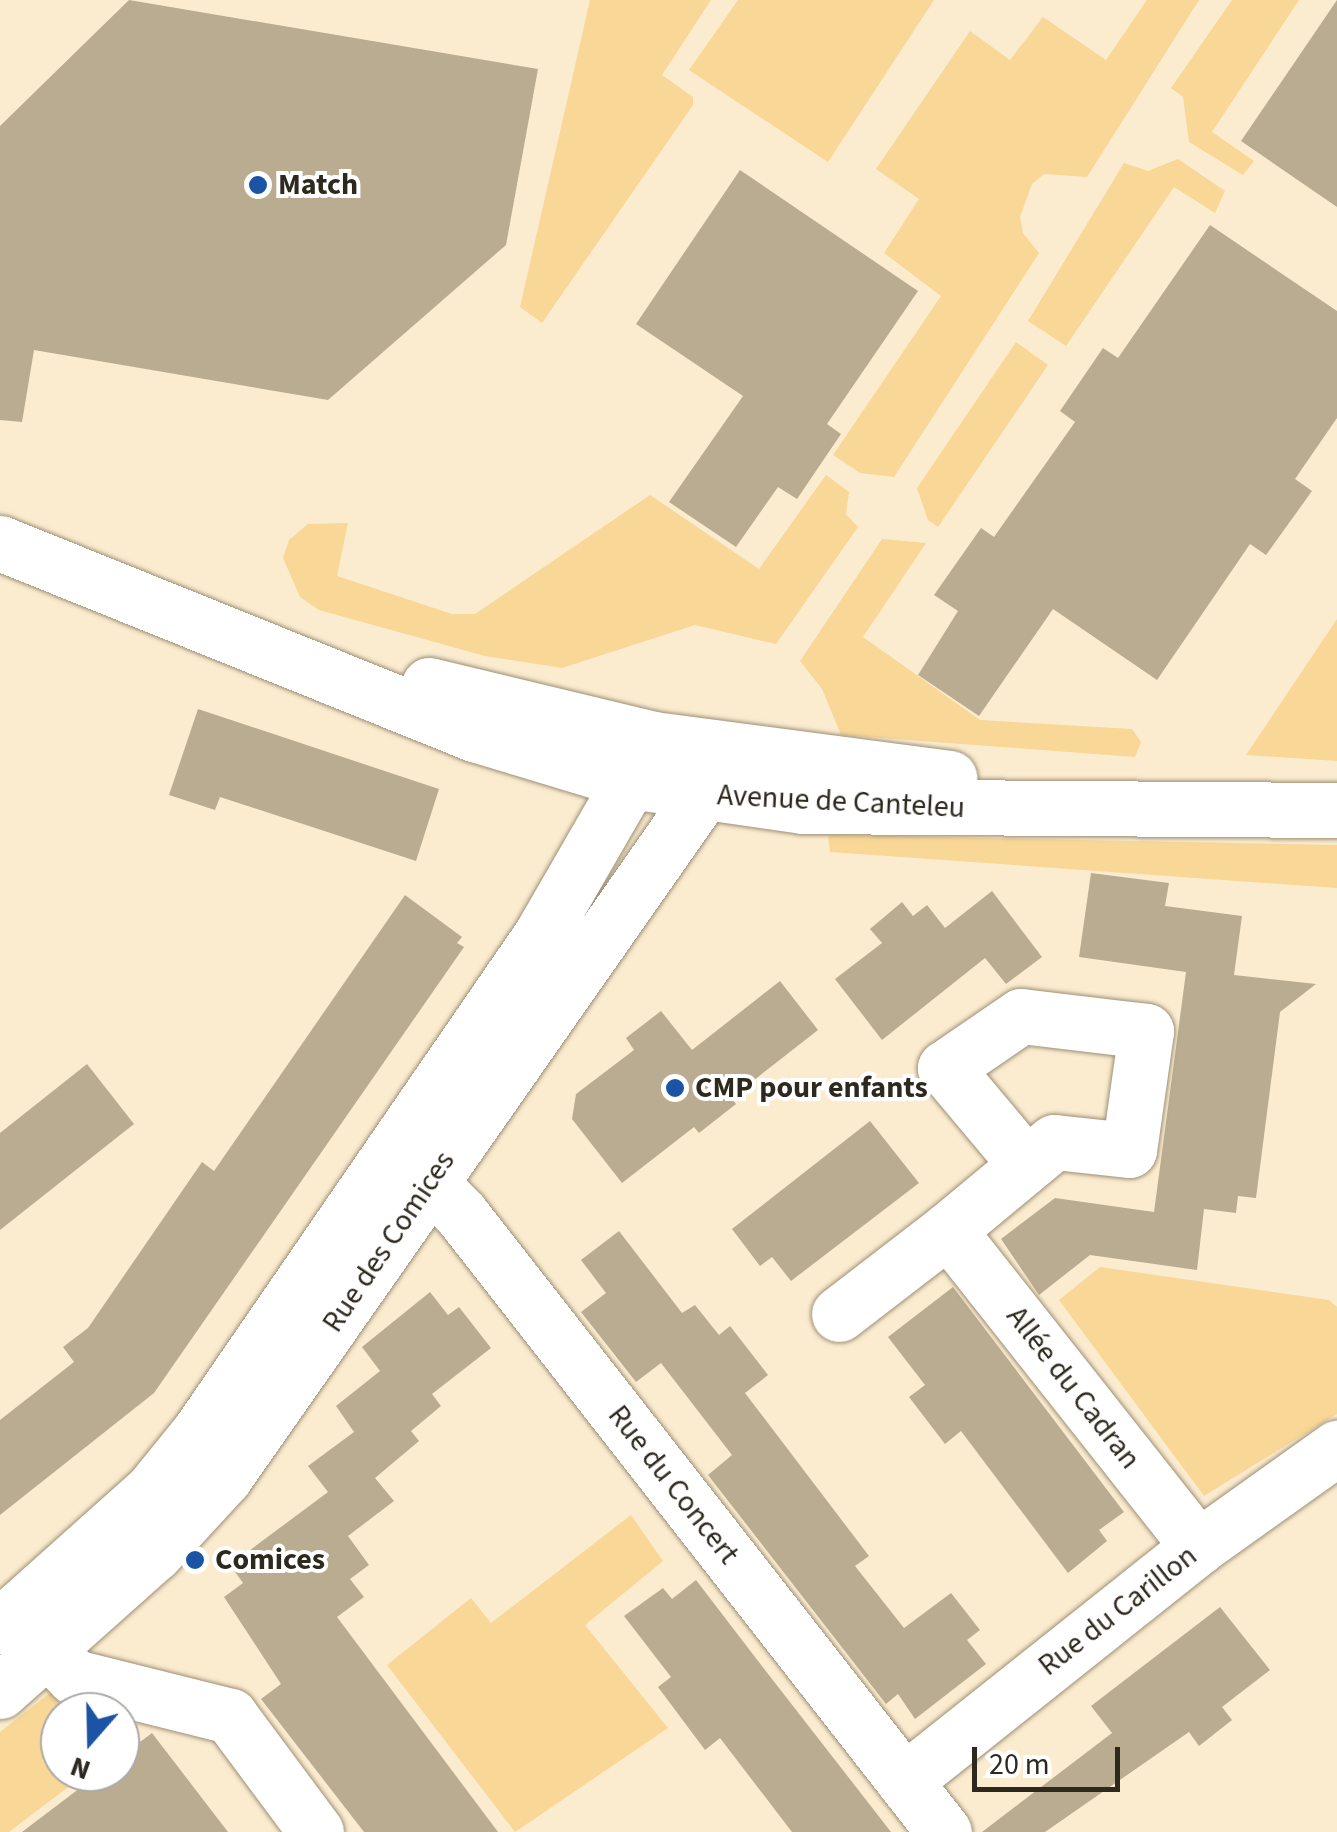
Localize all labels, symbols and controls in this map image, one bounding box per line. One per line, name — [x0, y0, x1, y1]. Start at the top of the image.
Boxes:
place label: Match — [278, 167, 358, 203]
marker: Match — [247, 174, 269, 196]
street label: Avenue de Canteleu — [716, 778, 966, 826]
place label: CMP pour enfants — [695, 1070, 928, 1106]
marker: CMP pour enfants — [664, 1077, 686, 1099]
street label: Rue des Comices — [315, 1145, 463, 1339]
street label: Allée du Cadran — [998, 1300, 1148, 1476]
street label: Rue du Concert — [600, 1398, 746, 1572]
street label: Rue du Carillon — [1032, 1538, 1204, 1684]
place label: Comices — [215, 1542, 325, 1578]
marker: Comices — [184, 1549, 206, 1571]
north arrow — [40, 1692, 140, 1792]
scale bar — [977, 1727, 1124, 1789]
text: 20 m — [989, 1743, 1050, 1786]
text: N — [65, 1746, 96, 1790]

